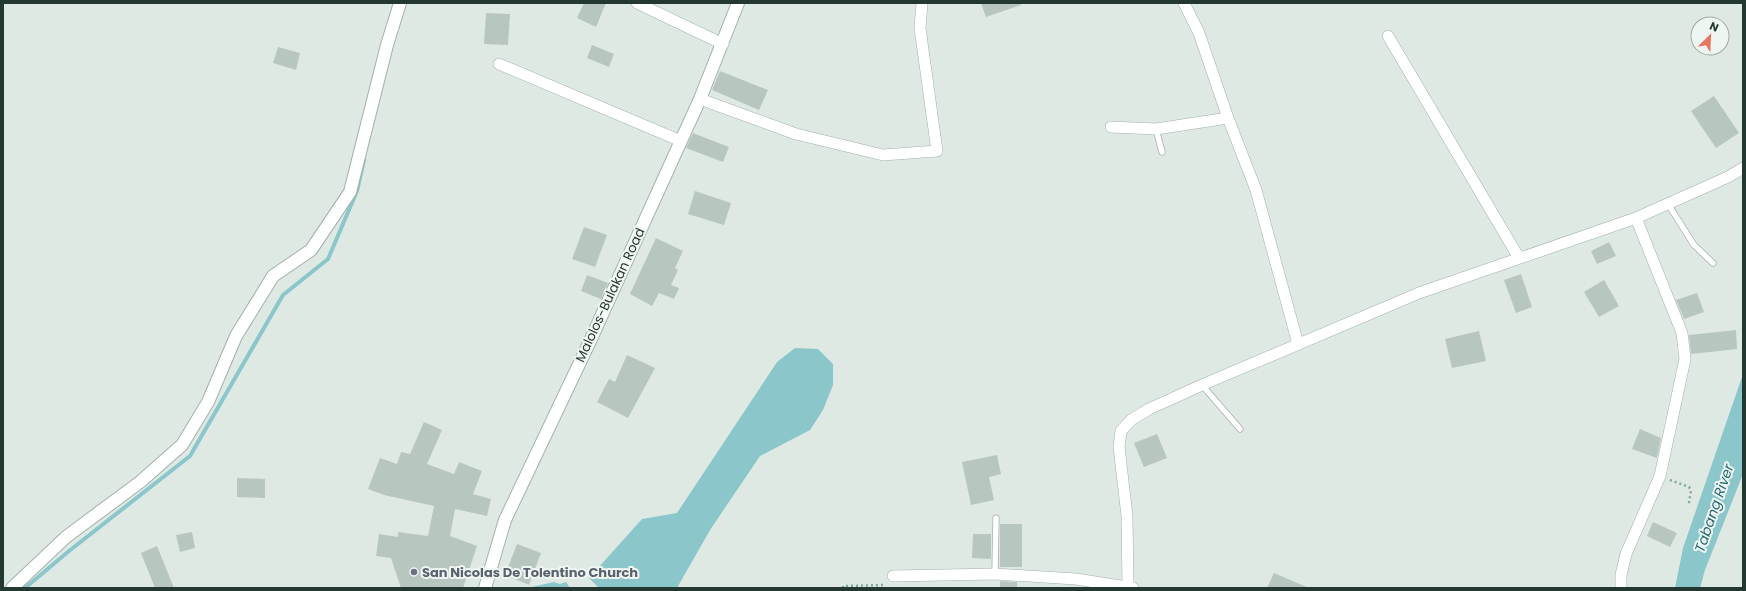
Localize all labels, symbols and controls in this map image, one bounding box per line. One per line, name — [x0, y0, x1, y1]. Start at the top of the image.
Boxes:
north arrow — [1690, 16, 1730, 56]
text: N — [1707, 18, 1721, 36]
street label: Malolos-Bulakan Road — [570, 225, 650, 365]
water label: Tabang River — [1690, 460, 1739, 555]
place label: San Nicolas De Tolentino Church — [422, 563, 638, 582]
marker: San Nicolas De Tolentino Church — [409, 567, 419, 577]

